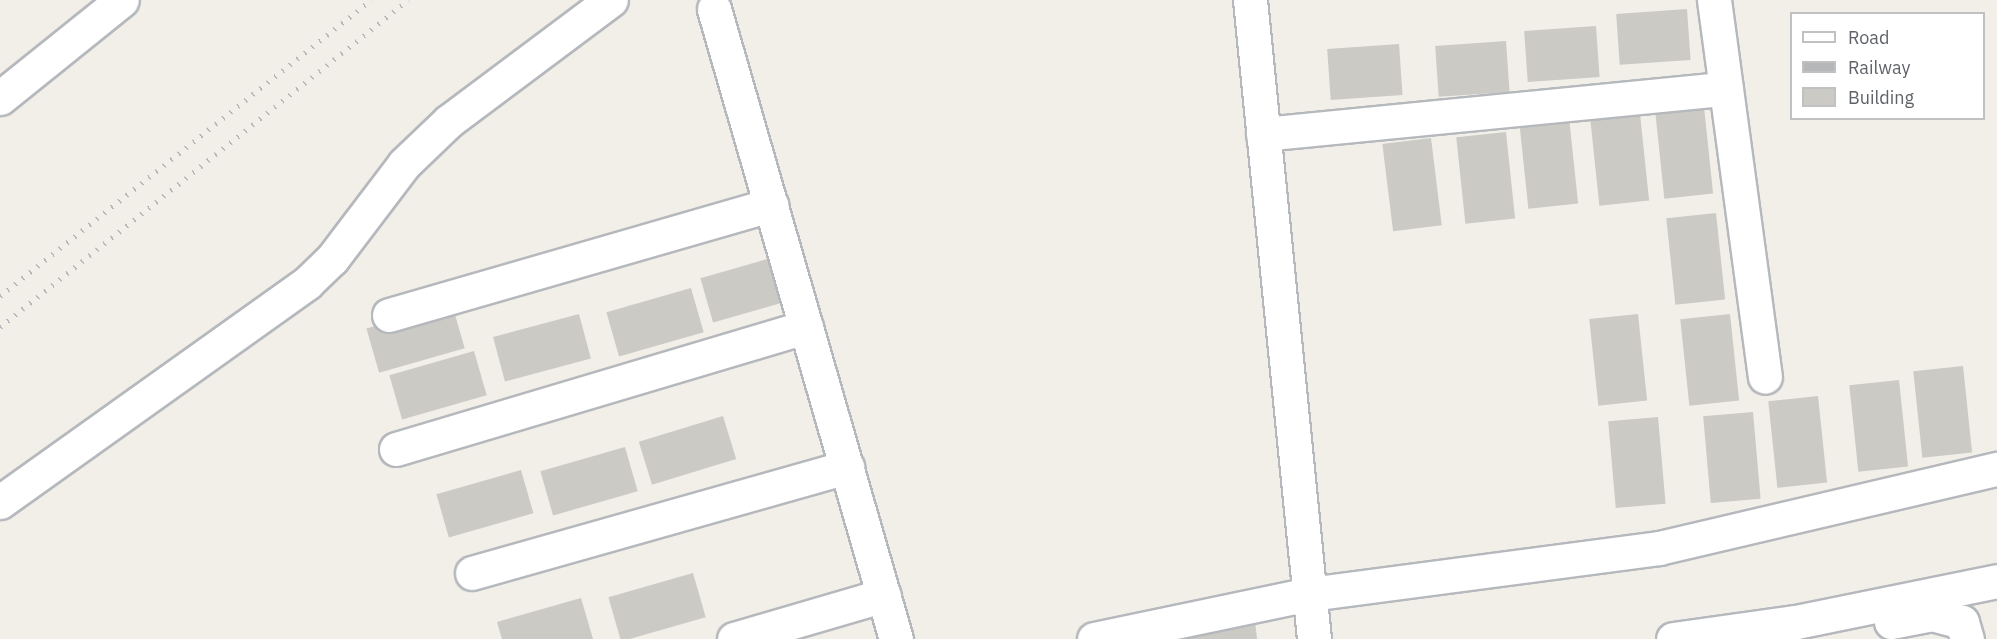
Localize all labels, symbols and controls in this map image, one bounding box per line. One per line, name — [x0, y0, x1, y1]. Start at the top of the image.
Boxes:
legend — [1790, 12, 1985, 120]
text: Road — [1848, 26, 1889, 49]
text: Railway — [1848, 56, 1910, 79]
text: Building — [1848, 86, 1914, 109]

